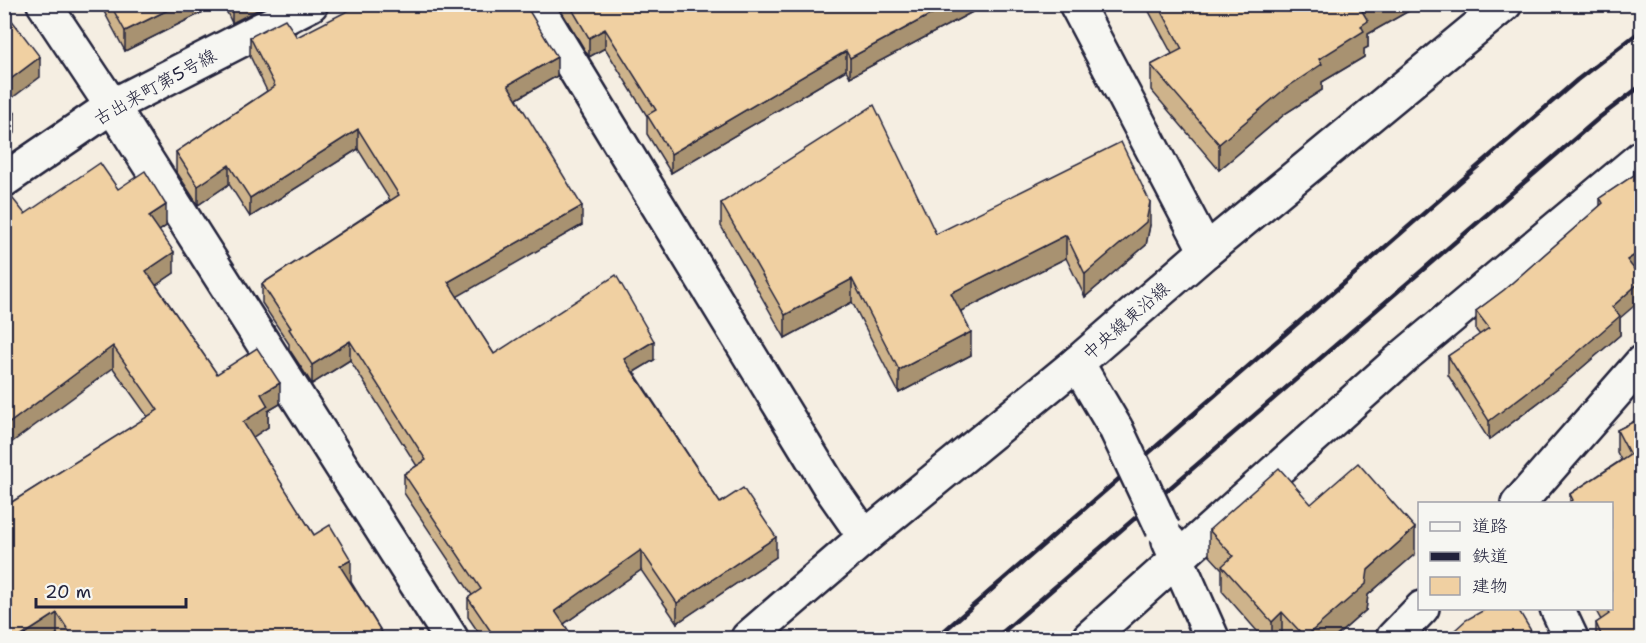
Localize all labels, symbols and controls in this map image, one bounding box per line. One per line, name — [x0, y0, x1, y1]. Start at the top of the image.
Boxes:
street label: 古出来町第5号線 — [89, 43, 221, 131]
street label: 中央線東沿線 — [1077, 277, 1175, 365]
legend — [1418, 502, 1613, 610]
text: 道路 — [1472, 514, 1508, 538]
text: 鉄道 — [1472, 544, 1508, 568]
scale bar — [36, 571, 186, 609]
text: 建物 — [1472, 574, 1508, 598]
text: 20 m — [45, 580, 91, 604]

